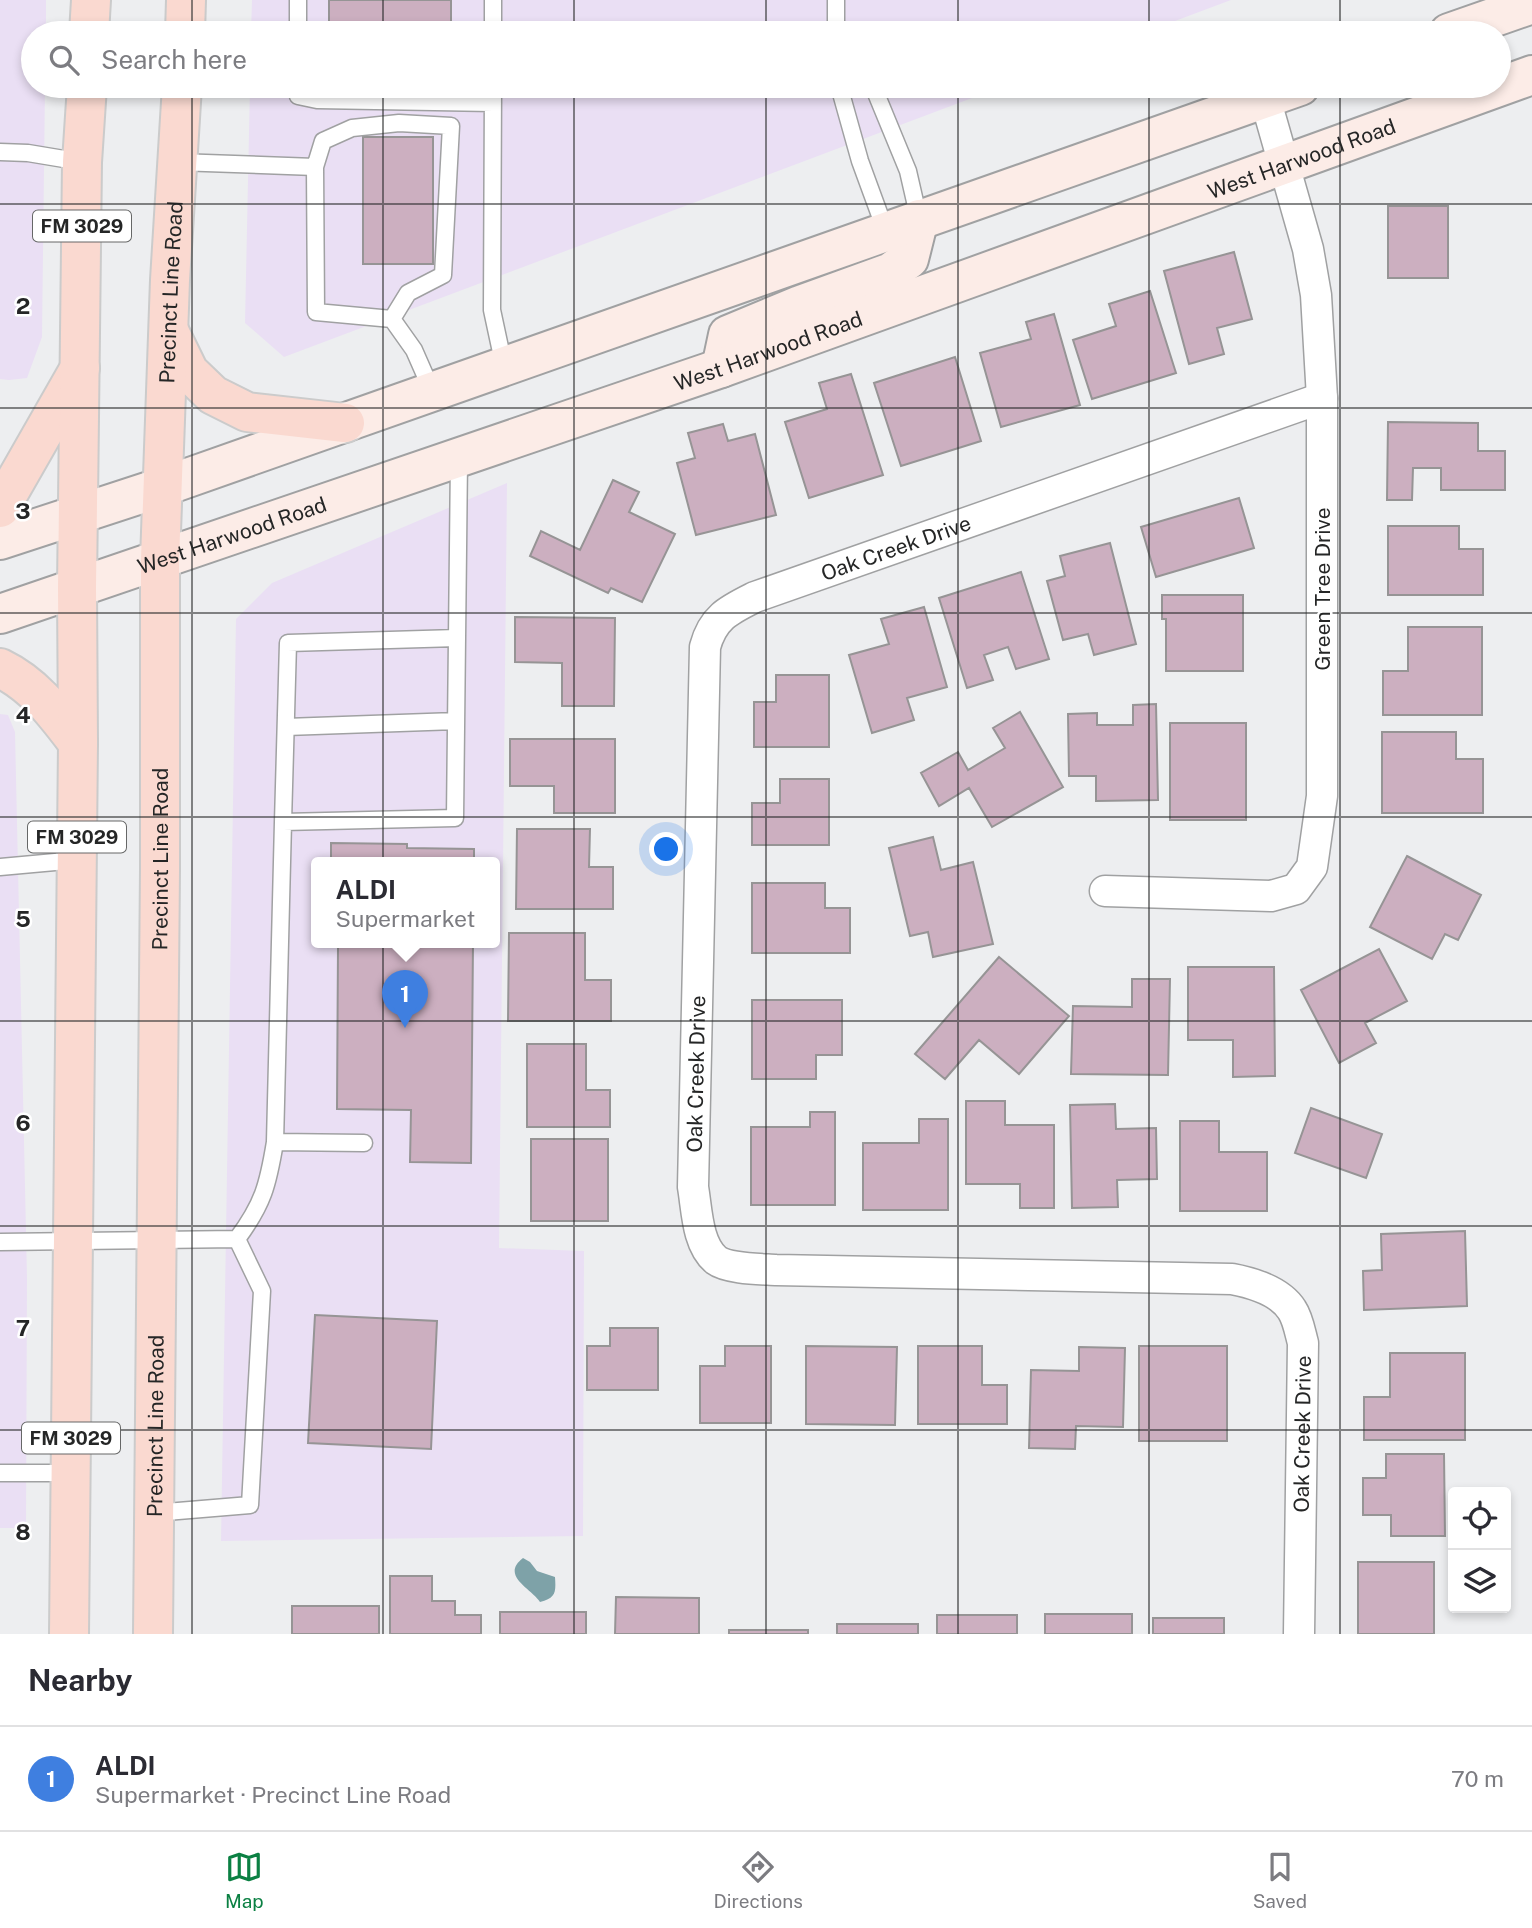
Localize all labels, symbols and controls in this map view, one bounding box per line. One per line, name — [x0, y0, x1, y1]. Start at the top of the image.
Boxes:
search box — [21, 21, 1511, 98]
icon: search — [45, 41, 83, 79]
text: Search here — [101, 44, 247, 75]
street label: West Harwood Road — [1204, 113, 1399, 204]
street label: Precinct Line Road — [154, 200, 187, 384]
road number: FM 3029 — [33, 210, 131, 242]
text: 2 — [16, 292, 30, 319]
street label: West Harwood Road — [671, 306, 866, 396]
street label: West Harwood Road — [134, 491, 330, 579]
text: 3 — [15, 497, 31, 524]
street label: Green Tree Drive — [1310, 507, 1335, 671]
street label: Oak Creek Drive — [817, 510, 974, 585]
text: 4 — [15, 701, 31, 728]
street label: Precinct Line Road — [147, 768, 173, 950]
road number: FM 3029 — [28, 822, 126, 852]
your location — [649, 832, 683, 866]
popup — [311, 857, 500, 948]
text: ALDI — [335, 874, 396, 905]
text: 5 — [15, 905, 31, 932]
text: Supermarket — [335, 905, 476, 932]
pin: 1 — [382, 970, 428, 1028]
street label: Oak Creek Drive — [681, 995, 710, 1153]
text: 6 — [15, 1109, 31, 1136]
text: 7 — [16, 1314, 30, 1341]
street label: Precinct Line Road — [142, 1335, 168, 1517]
street label: Oak Creek Drive — [1288, 1355, 1315, 1513]
road number: FM 3029 — [22, 1422, 120, 1454]
map controls — [1448, 1487, 1511, 1613]
button: locate — [1448, 1487, 1511, 1550]
text: 8 — [15, 1518, 31, 1545]
button: layers — [1448, 1550, 1511, 1613]
text: Nearby — [28, 1662, 132, 1698]
text: ALDI — [95, 1750, 156, 1781]
text: 1 — [46, 1765, 56, 1792]
text: 70 m — [1451, 1765, 1504, 1792]
text: Supermarket · Precinct Line Road — [95, 1781, 451, 1808]
tab: Map — [225, 1848, 264, 1912]
tab: Directions — [714, 1848, 803, 1912]
tab: Saved — [1253, 1848, 1307, 1912]

